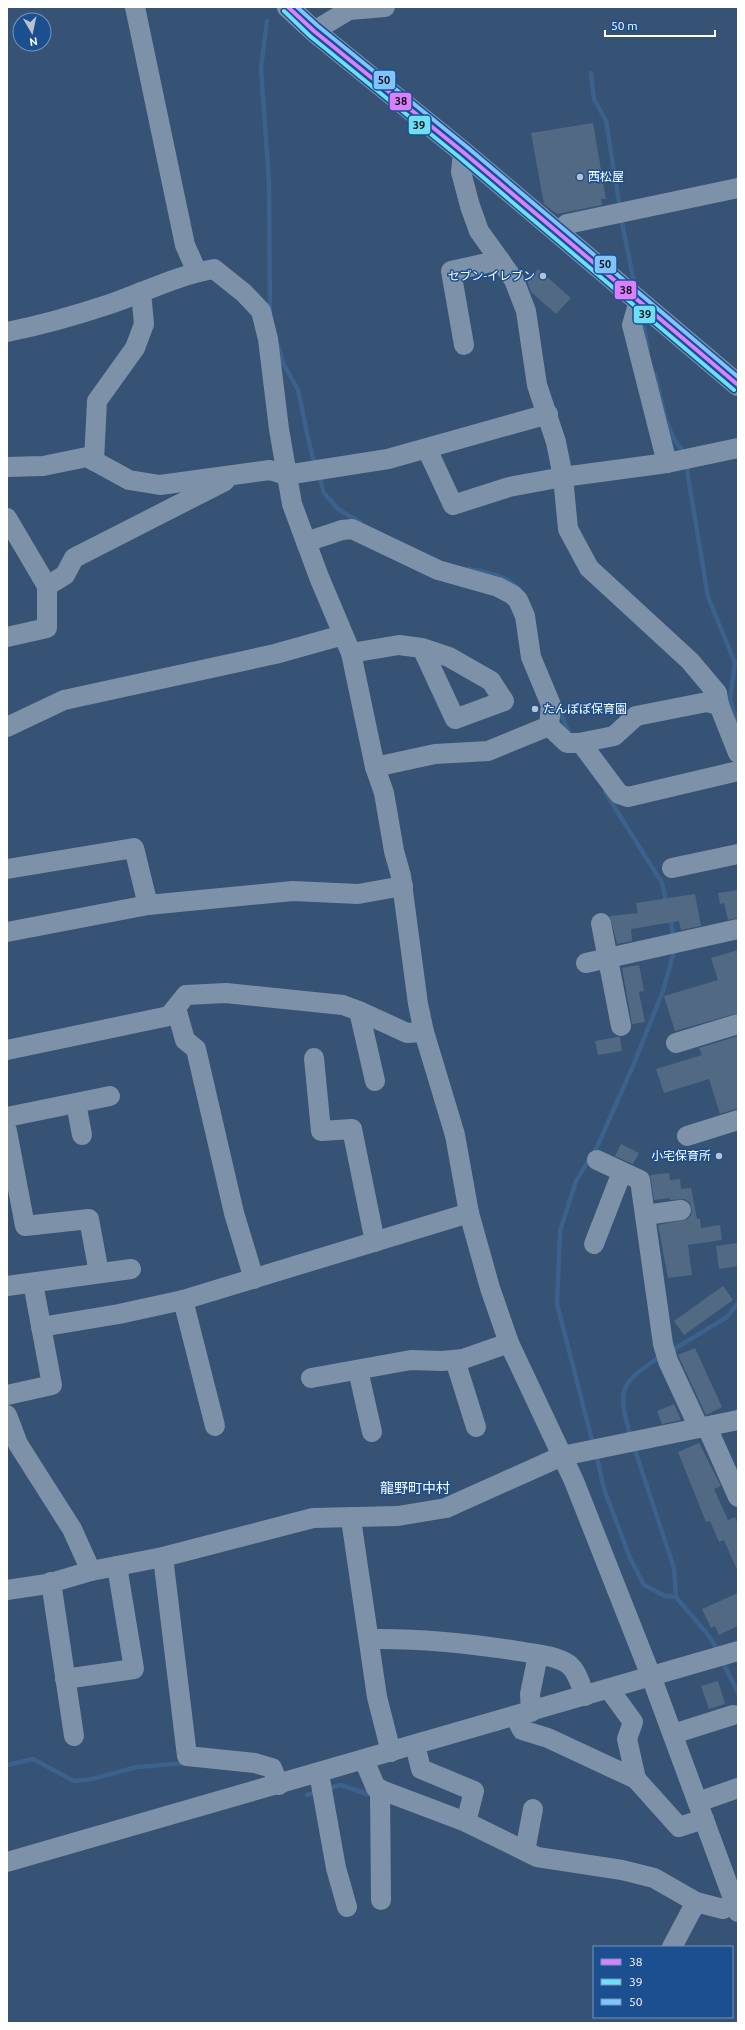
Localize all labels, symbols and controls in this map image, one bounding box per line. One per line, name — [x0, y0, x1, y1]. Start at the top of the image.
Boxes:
north arrow — [12, 12, 52, 52]
scale bar — [605, 12, 715, 38]
text: 50 m — [611, 19, 638, 32]
text: N — [29, 35, 39, 48]
line badge: 50 — [373, 70, 396, 90]
text: 50 — [378, 74, 390, 86]
line badge: 38 — [389, 92, 412, 111]
text: 38 — [395, 95, 407, 107]
line badge: 39 — [408, 115, 431, 135]
text: 39 — [413, 119, 425, 131]
place label: 西松屋 — [588, 170, 624, 183]
marker: 西松屋 — [575, 172, 585, 182]
line badge: 50 — [594, 255, 617, 274]
text: 50 — [599, 258, 611, 270]
place label: セブン-イレブン — [448, 269, 535, 282]
marker: セブン-イレブン — [538, 271, 548, 281]
line badge: 38 — [614, 280, 637, 300]
text: 38 — [620, 284, 632, 296]
line badge: 39 — [633, 305, 656, 324]
text: 39 — [639, 308, 651, 320]
place label: たんぽぽ保育園 — [543, 702, 627, 715]
marker: たんぽぽ保育園 — [530, 704, 540, 714]
place label: 小宅保育所 — [651, 1149, 711, 1162]
marker: 小宅保育所 — [714, 1151, 724, 1161]
district label: 龍野町中村 — [380, 1480, 450, 1496]
legend — [593, 1946, 733, 2018]
text: 38 — [629, 1955, 643, 1968]
text: 39 — [629, 1975, 643, 1988]
text: 50 — [629, 1995, 643, 2008]

